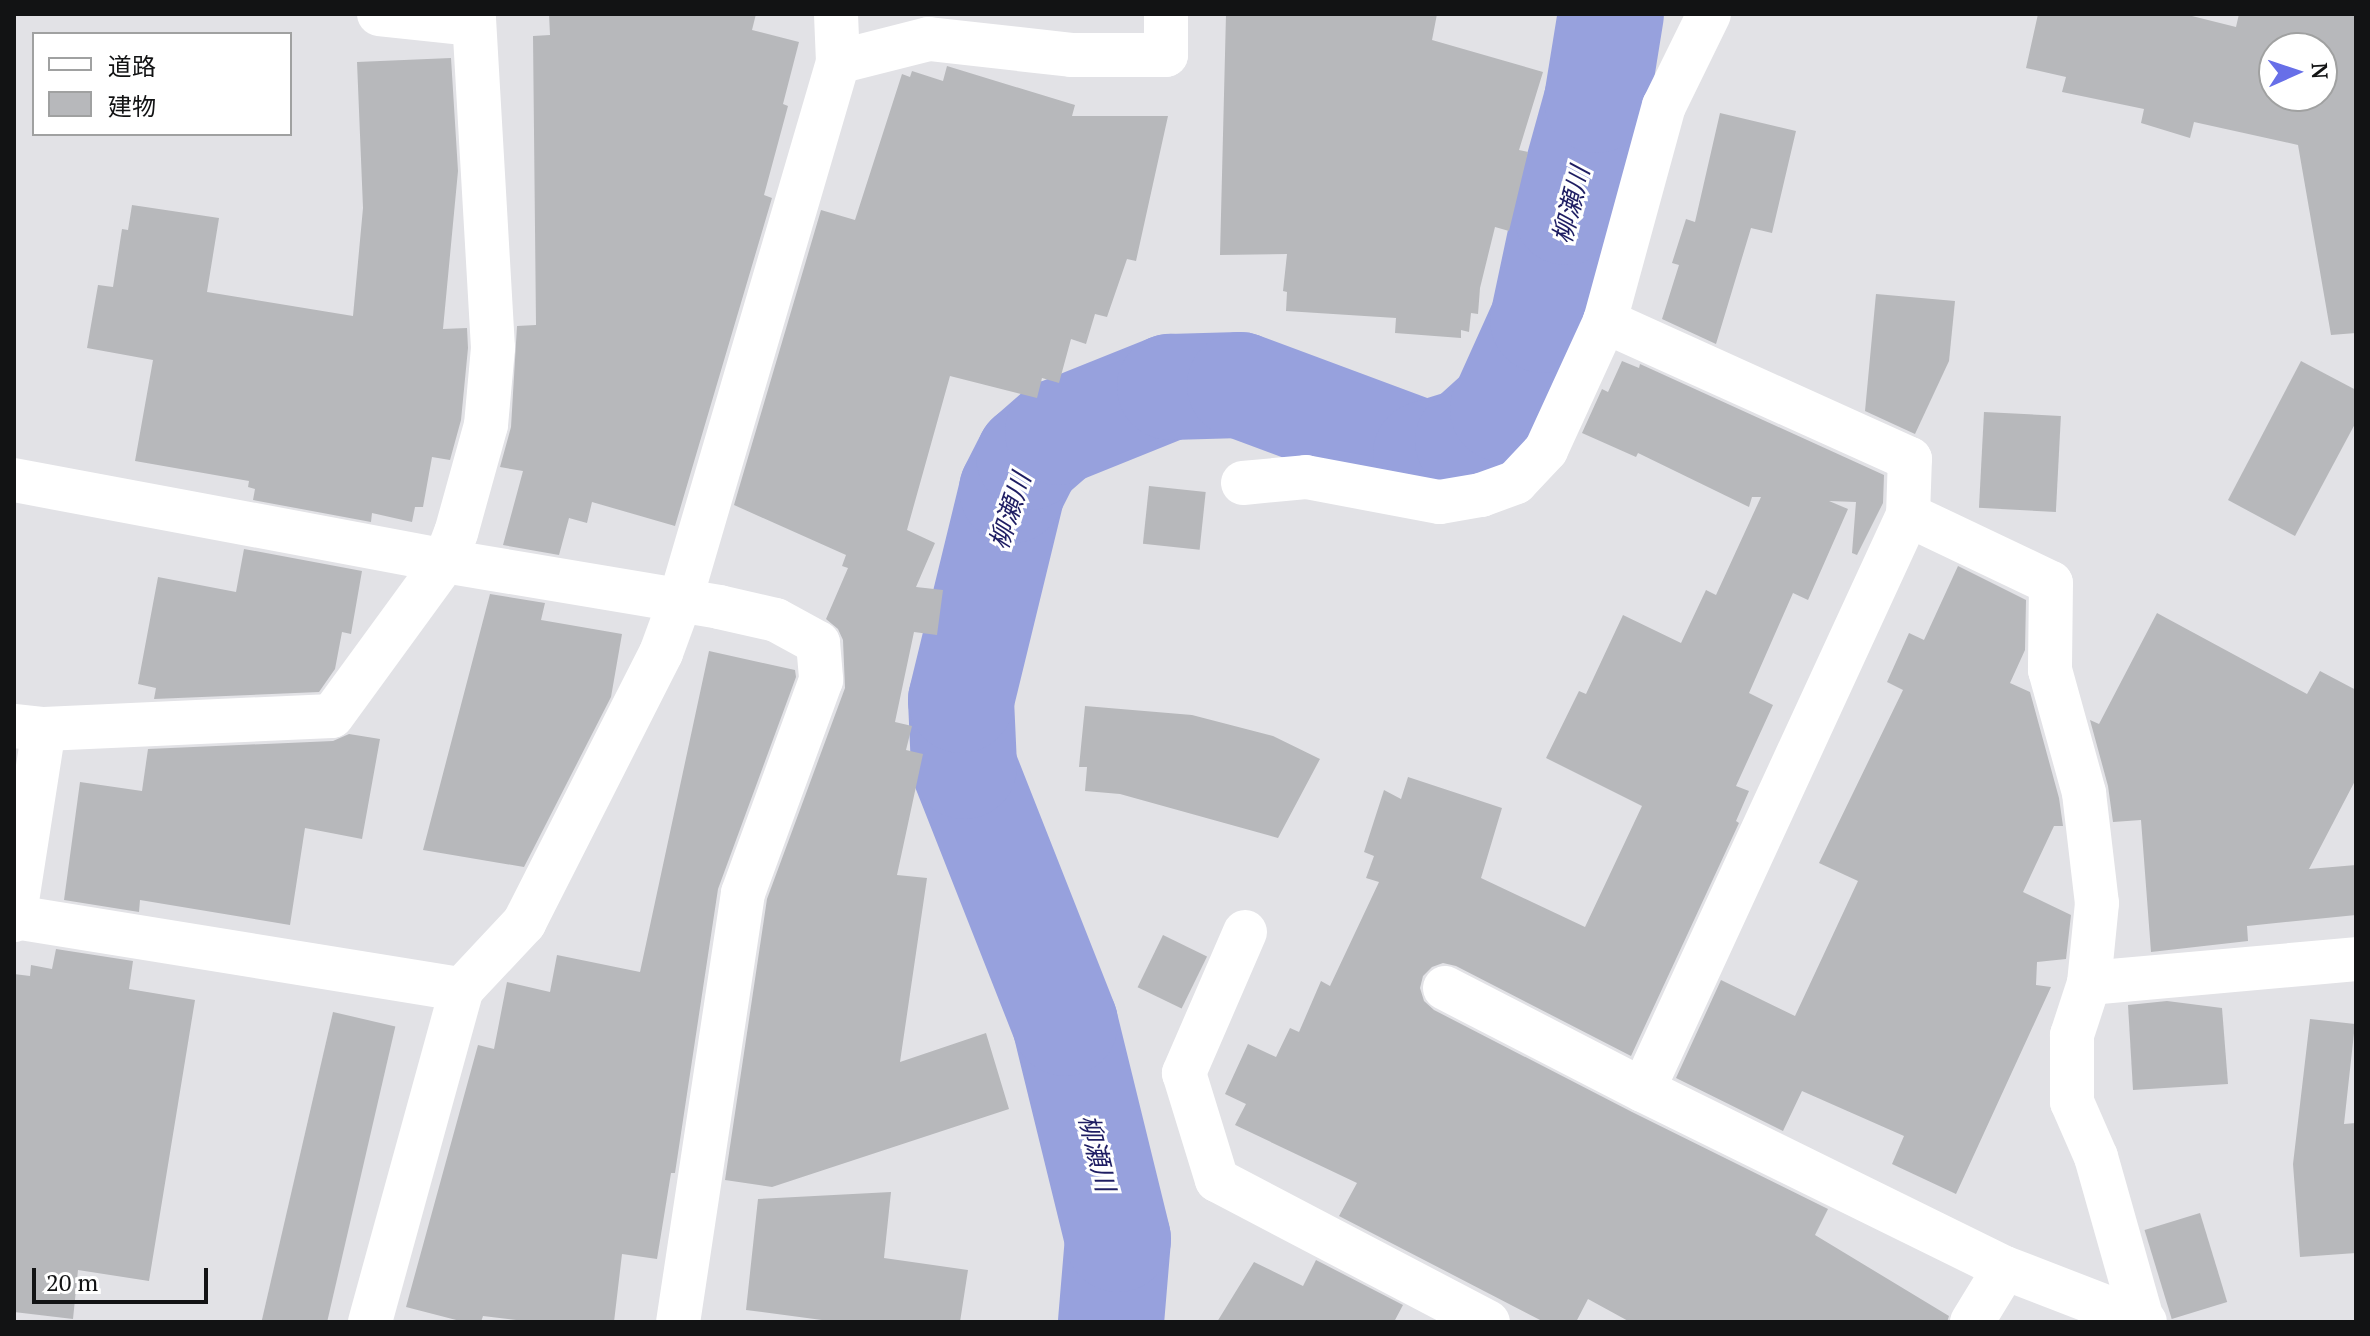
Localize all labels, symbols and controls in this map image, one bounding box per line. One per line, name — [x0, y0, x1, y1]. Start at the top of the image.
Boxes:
legend — [32, 32, 292, 136]
north arrow — [2258, 32, 2338, 112]
text: 道路 — [108, 50, 156, 82]
text: N — [2306, 62, 2335, 80]
text: 建物 — [108, 90, 156, 122]
water label: 柳瀬川 — [1546, 163, 1596, 247]
water label: 柳瀬川 — [983, 469, 1037, 553]
water label: 柳瀬川 — [1072, 1111, 1122, 1195]
scale bar — [36, 1252, 212, 1302]
text: 20 m — [46, 1266, 98, 1298]

